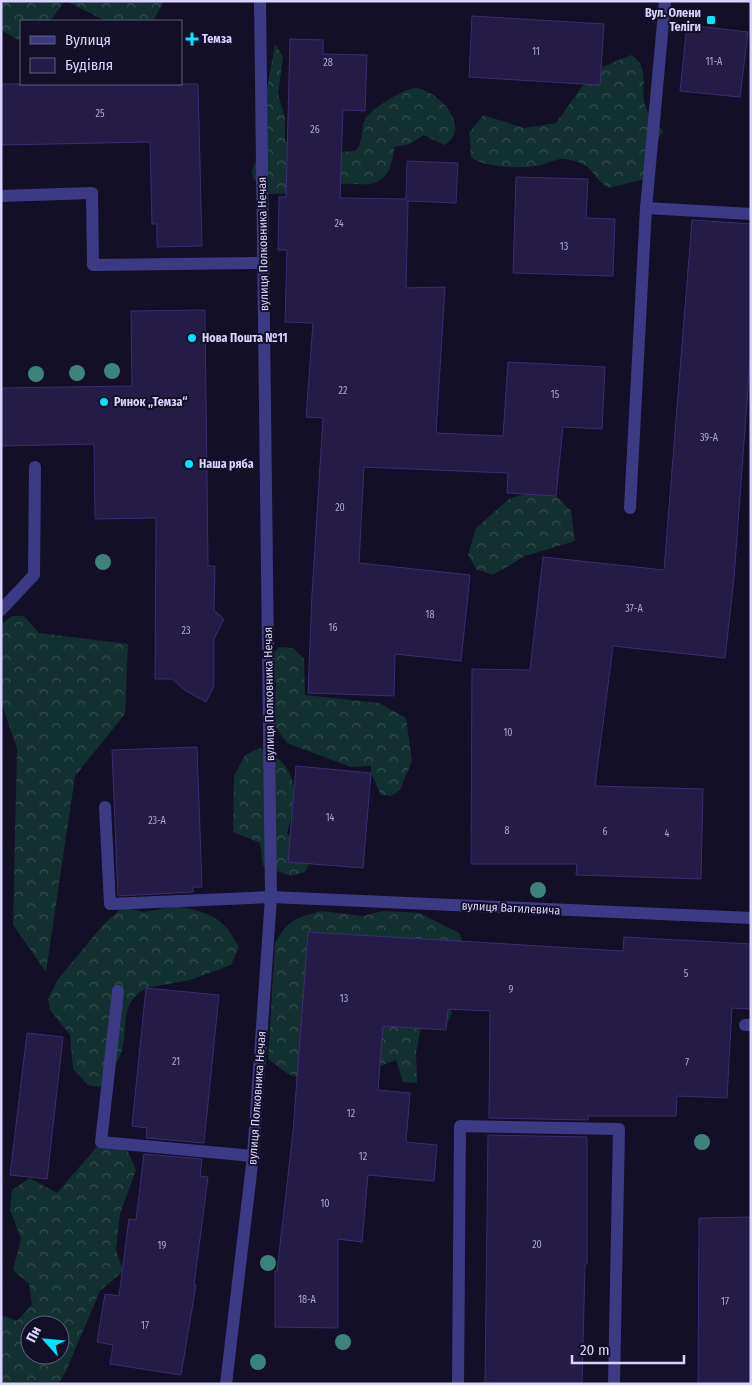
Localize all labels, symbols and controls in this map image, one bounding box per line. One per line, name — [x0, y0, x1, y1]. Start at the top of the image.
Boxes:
place label: Вул. Олени Теліги — [645, 6, 701, 34]
marker: Вул. Олени Теліги — [705, 14, 717, 26]
legend — [20, 20, 182, 85]
text: Вулиця — [65, 31, 111, 49]
place label: Темза — [202, 32, 232, 46]
marker: Темза — [186, 33, 198, 45]
house number: 11 — [532, 46, 540, 58]
text: Будівля — [65, 56, 113, 74]
house number: 11-А — [706, 56, 723, 68]
house number: 28 — [323, 57, 333, 69]
house number: 25 — [96, 108, 105, 120]
house number: 26 — [310, 124, 320, 136]
street label: вулиця Полковника Нечая — [255, 177, 271, 311]
house number: 24 — [334, 218, 344, 230]
house number: 13 — [560, 241, 569, 253]
place label: Нова Пошта №11 — [202, 331, 288, 345]
marker: Нова Пошта №11 — [186, 332, 198, 344]
house number: 22 — [339, 385, 348, 397]
house number: 15 — [551, 389, 560, 401]
place label: Ринок „Темза“ — [114, 395, 188, 409]
marker: Ринок „Темза“ — [98, 396, 110, 408]
house number: 39-А — [700, 432, 719, 444]
place label: Наша ряба — [199, 457, 254, 471]
marker: Наша ряба — [183, 458, 195, 470]
house number: 20 — [335, 502, 345, 514]
house number: 37-А — [625, 603, 643, 615]
house number: 18 — [426, 609, 434, 621]
house number: 16 — [329, 622, 337, 634]
house number: 23 — [182, 625, 191, 637]
street label: вулиця Полковника Нечая — [261, 627, 277, 761]
house number: 10 — [503, 727, 513, 739]
house number: 14 — [326, 812, 335, 824]
house number: 23-А — [148, 815, 167, 827]
house number: 8 — [505, 825, 510, 837]
house number: 6 — [603, 826, 608, 838]
house number: 4 — [665, 828, 670, 840]
street label: вулиця Вагилевича — [461, 898, 561, 918]
house number: 5 — [684, 968, 689, 980]
house number: 9 — [509, 984, 514, 996]
house number: 13 — [340, 993, 349, 1005]
street label: вулиця Полковника Нечая — [245, 1031, 269, 1165]
house number: 21 — [172, 1056, 180, 1068]
house number: 7 — [685, 1057, 689, 1069]
house number: 12 — [347, 1108, 356, 1120]
house number: 12 — [359, 1151, 368, 1163]
house number: 10 — [320, 1198, 330, 1210]
house number: 20 — [532, 1239, 542, 1251]
house number: 19 — [158, 1240, 167, 1252]
house number: 18-А — [298, 1294, 317, 1306]
house number: 17 — [721, 1296, 729, 1308]
north arrow — [20, 1315, 70, 1365]
house number: 17 — [141, 1320, 149, 1332]
text: Пн — [23, 1323, 45, 1345]
scale bar — [572, 1332, 684, 1364]
text: 20 m — [580, 1341, 610, 1359]

